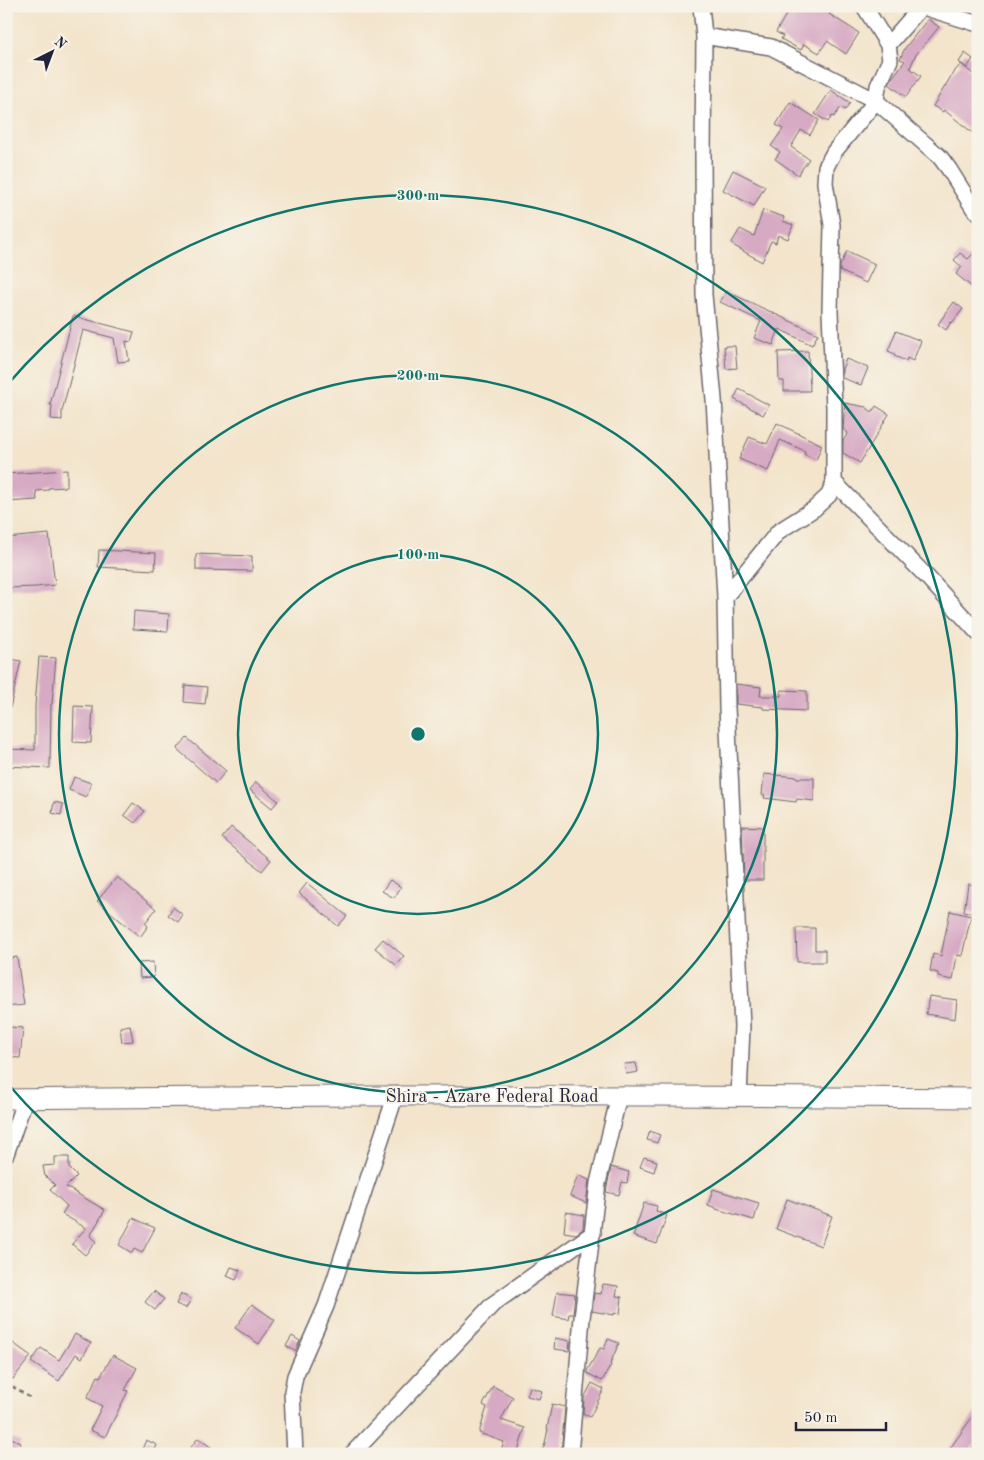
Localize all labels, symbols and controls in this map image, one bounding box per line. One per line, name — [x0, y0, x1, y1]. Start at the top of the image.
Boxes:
north arrow — [28, 28, 78, 78]
text: N — [51, 34, 69, 52]
text: 300 m — [397, 189, 439, 204]
text: 200 m — [397, 369, 439, 384]
text: 100 m — [397, 548, 439, 563]
centre of rings — [409, 725, 427, 743]
street label: Shira - Azare Federal Road — [385, 1088, 599, 1106]
scale bar — [796, 1400, 886, 1432]
text: 50 m — [804, 1411, 838, 1426]

